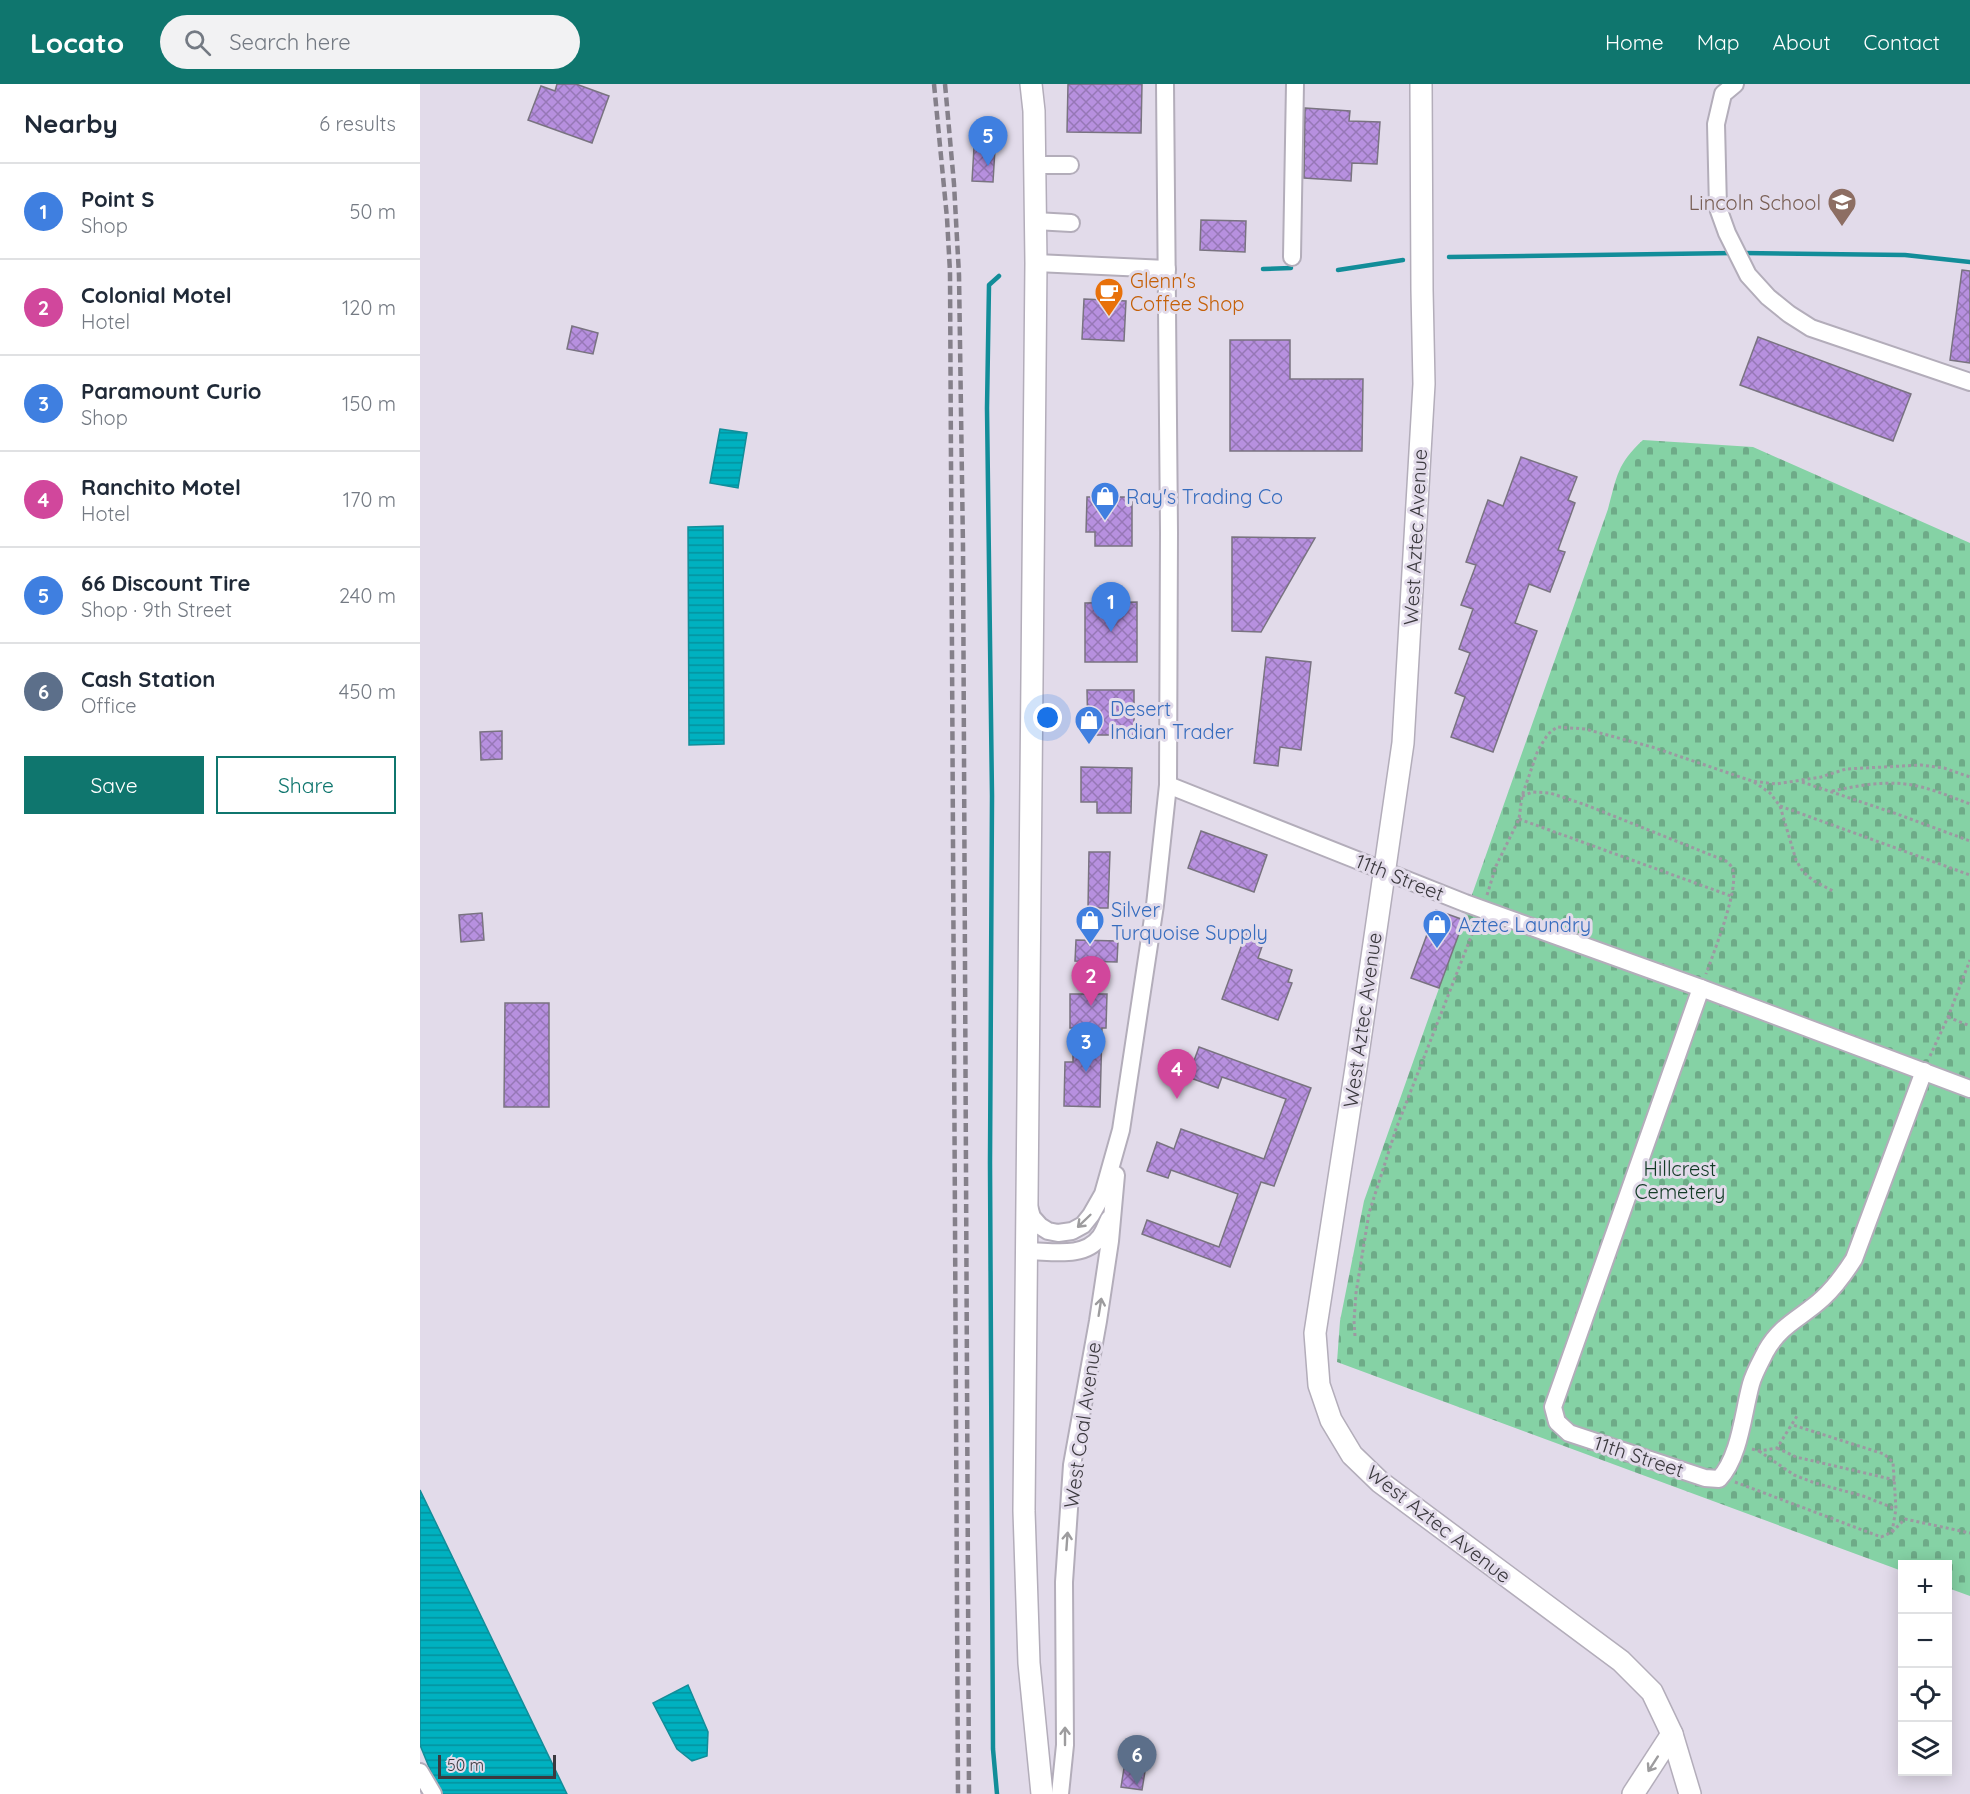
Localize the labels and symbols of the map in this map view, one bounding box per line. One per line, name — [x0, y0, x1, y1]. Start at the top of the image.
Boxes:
pin: 5 — [968, 116, 1008, 166]
school or university icon: Lincoln School — [1826, 186, 1858, 228]
place label: Lincoln School — [1689, 190, 1821, 215]
place label: Glenn's Coffee Shop — [1130, 268, 1244, 316]
cafe icon: Glenn's Coffee Shop — [1093, 276, 1125, 318]
street label: West Aztec Avenue — [1398, 448, 1432, 626]
shop icon: Ray's Trading Co — [1089, 480, 1121, 522]
place label: Ray's Trading Co — [1126, 484, 1283, 509]
pin: 1 — [1092, 582, 1130, 632]
place label: Desert Indian Trader — [1110, 696, 1234, 744]
your location — [1033, 703, 1062, 732]
shop icon: Desert Indian Trader — [1073, 704, 1105, 746]
street label: 11th Street — [1352, 848, 1448, 906]
place label: Silver Turquoise Supply — [1111, 897, 1268, 945]
shop icon: Silver Turquoise Supply — [1074, 904, 1106, 946]
shop icon: Aztec Laundry — [1421, 908, 1453, 950]
place label: Aztec Laundry — [1458, 912, 1591, 937]
street label: West Aztec Avenue — [1337, 931, 1387, 1109]
pin: 2 — [1072, 956, 1110, 1006]
pin: 3 — [1066, 1022, 1106, 1072]
pin: 4 — [1158, 1050, 1197, 1099]
park label: Hillcrest Cemetery — [1635, 1156, 1725, 1204]
one-way arrow — [1077, 1214, 1092, 1229]
one-way arrow — [1095, 1297, 1106, 1317]
street label: West Coal Avenue — [1058, 1340, 1106, 1510]
street label: 11th Street — [1591, 1430, 1687, 1482]
street label: West Aztec Avenue — [1362, 1460, 1516, 1588]
one-way arrow — [1061, 1531, 1072, 1551]
one-way arrow — [1059, 1726, 1071, 1746]
pin: 6 — [1118, 1736, 1156, 1785]
scale bar — [438, 1752, 556, 1780]
one-way arrow — [1646, 1755, 1658, 1772]

